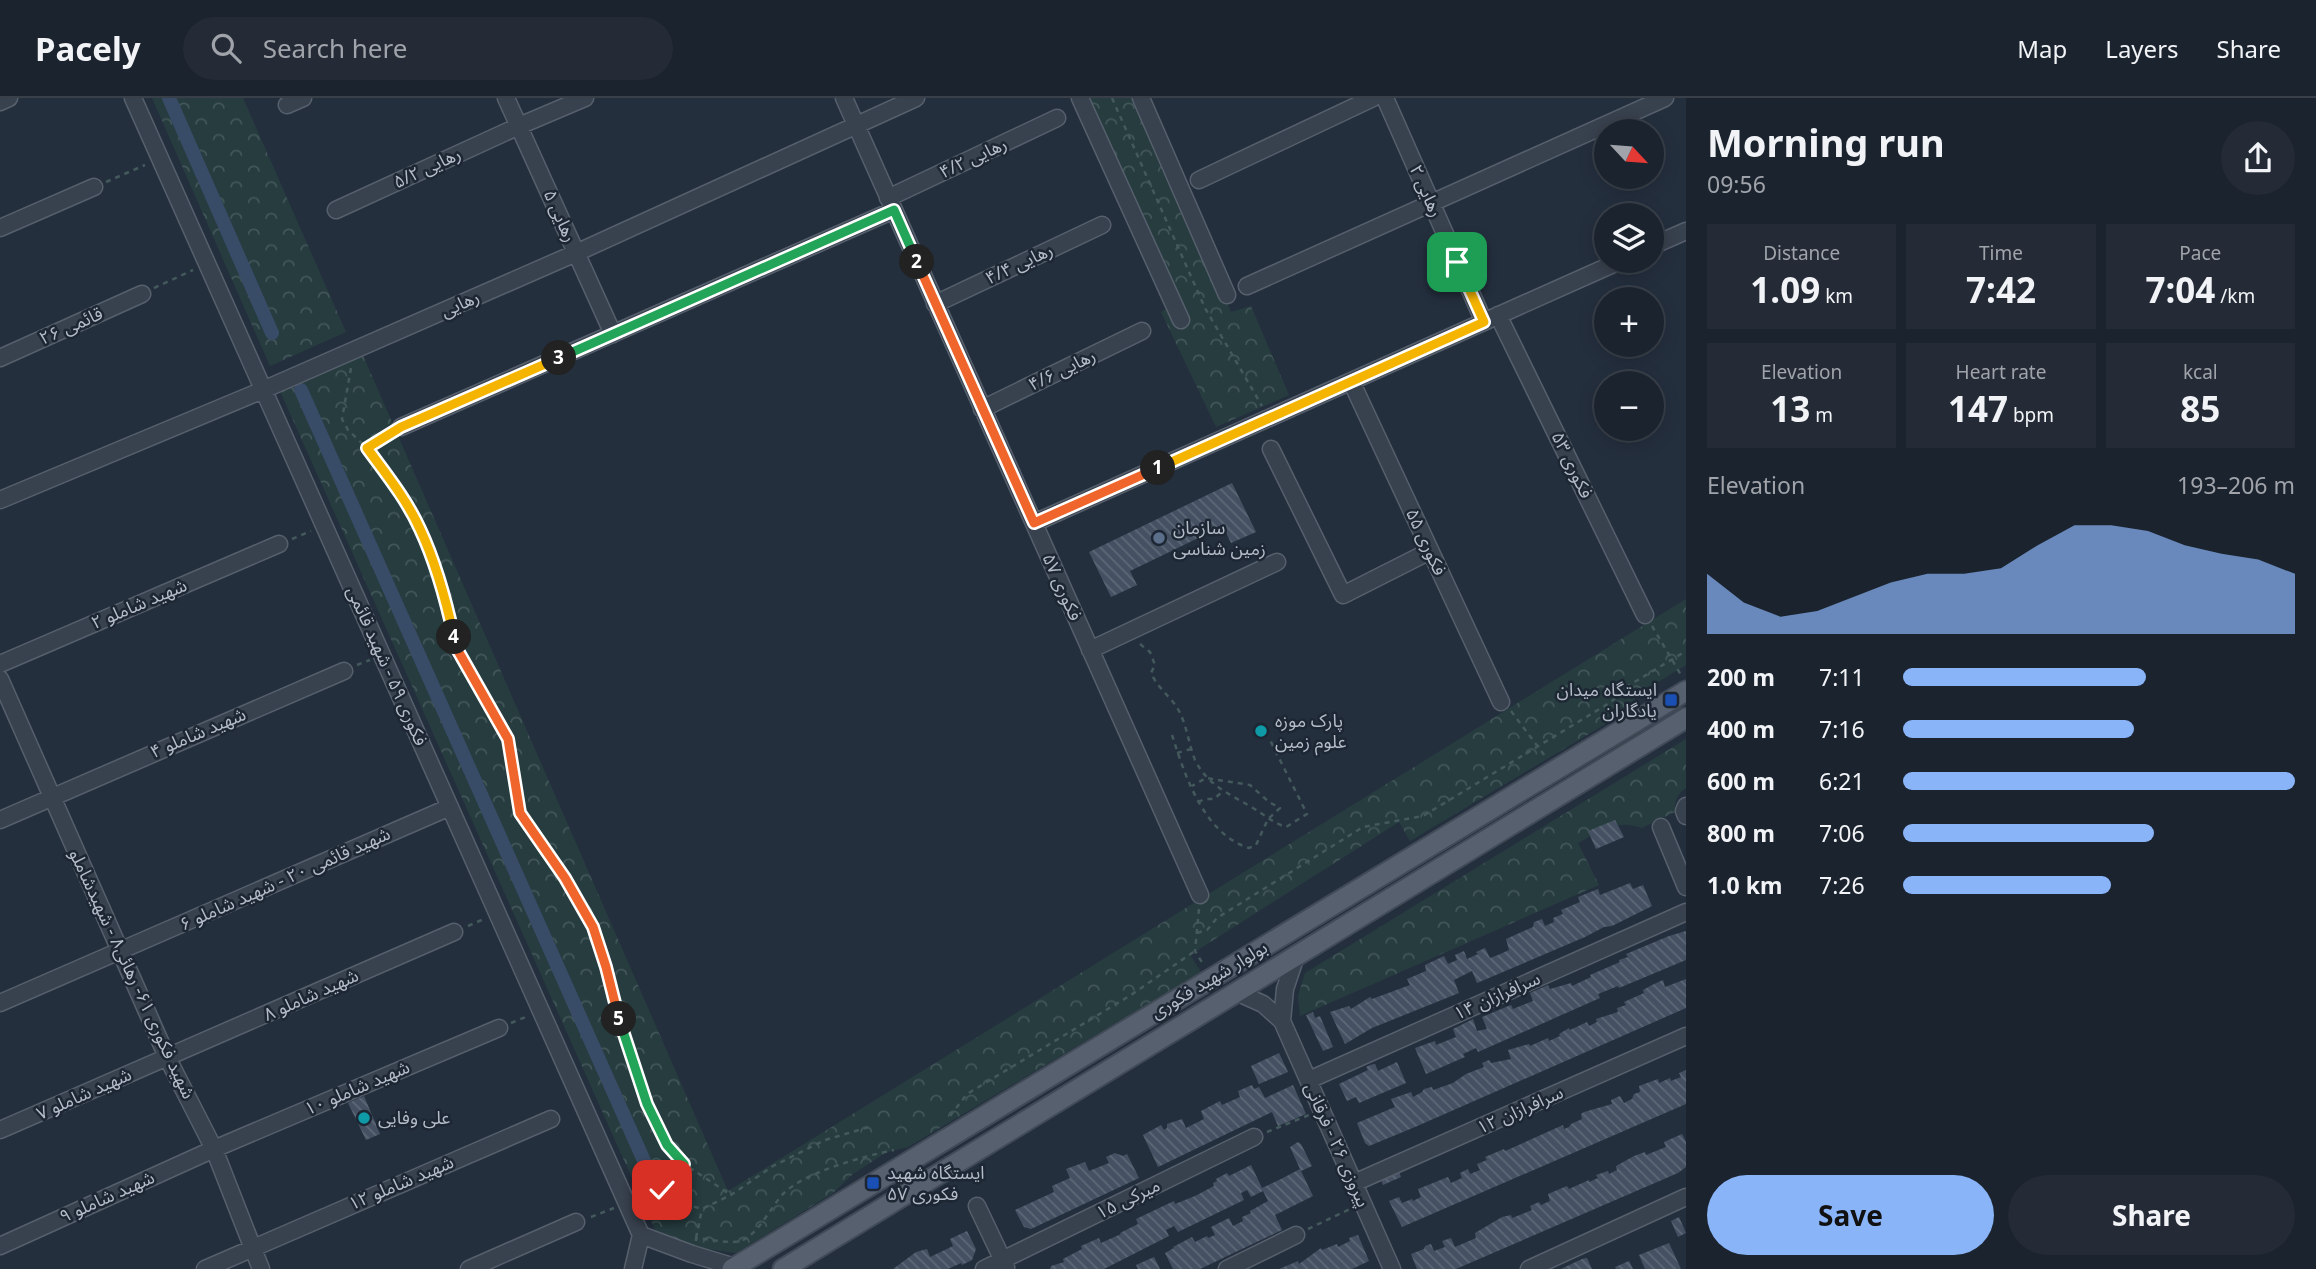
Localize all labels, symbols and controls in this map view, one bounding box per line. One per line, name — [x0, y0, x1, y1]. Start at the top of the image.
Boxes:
search box — [183, 17, 673, 80]
text: Pacely — [35, 26, 141, 71]
icon: search — [207, 29, 245, 67]
text: Search here — [263, 30, 407, 66]
text: Map — [2017, 32, 2067, 65]
text: Layers — [2105, 32, 2179, 65]
text: Share — [2217, 32, 2281, 65]
text: Morning run — [1707, 116, 1945, 168]
north arrow — [1594, 119, 1664, 189]
map controls — [1594, 119, 1664, 441]
button: share — [2221, 121, 2295, 195]
street label: رهایی ۴/۲ — [935, 131, 1010, 183]
street label: رهایی ۵/۲ — [389, 141, 464, 193]
street label: رهایی ۲ — [1405, 161, 1449, 221]
text: 09:56 — [1707, 168, 1766, 200]
street label: رهایی ۵ — [539, 186, 583, 246]
button: layers — [1594, 203, 1664, 273]
pin — [1427, 232, 1487, 292]
street label: رهایی ۴/۴ — [981, 237, 1056, 289]
text: Distance — [1763, 240, 1840, 266]
text: Time — [1979, 240, 2023, 266]
text: Pace — [2179, 240, 2221, 266]
icon: arrive — [1438, 243, 1476, 281]
pin: 2 — [900, 244, 934, 280]
text: 2 — [911, 248, 922, 274]
text: 1.09 — [1750, 266, 1820, 313]
text: 7:42 — [1966, 266, 2036, 313]
text: 7:04 — [2145, 266, 2215, 313]
text: km — [1820, 283, 1853, 309]
text: /km — [2215, 283, 2255, 309]
street label: رهایی — [436, 284, 483, 322]
button: + — [1594, 287, 1664, 357]
street label: قائمی ۲۶ — [35, 300, 106, 350]
pin: 3 — [542, 341, 576, 376]
street label: رهایی ۴/۶ — [1024, 343, 1099, 396]
text: 3 — [553, 344, 564, 370]
text: Elevation — [1761, 359, 1842, 385]
text: Heart rate — [1956, 359, 2046, 385]
text: kcal — [2183, 359, 2218, 385]
button: − — [1594, 371, 1664, 441]
text: 13 — [1770, 385, 1810, 432]
text: 147 — [1948, 385, 2008, 432]
text: 85 — [2180, 385, 2220, 432]
text: m — [1810, 402, 1833, 428]
text: bpm — [2008, 402, 2054, 428]
street label: فکوری ۵۳ — [1546, 427, 1599, 502]
pin: 1 — [1140, 450, 1176, 486]
text: 1 — [1152, 454, 1163, 480]
text: Elevation — [1707, 469, 1805, 501]
text: 193–206 m — [2177, 469, 2295, 501]
street label: فکوری ۵۵ — [1401, 504, 1453, 579]
place label: سازمان زمین شناسی — [1173, 515, 1266, 560]
marker: سازمان زمین شناسی — [1151, 530, 1167, 546]
street label: فکوری ۵۷ — [1037, 549, 1088, 624]
street label: شهید شاملو ۲ — [87, 572, 190, 634]
street label: فکوری ۵۹ - شهید قائمی — [342, 582, 434, 749]
pin: 4 — [436, 620, 472, 654]
text: 4 — [448, 623, 459, 649]
text: 200 m — [1707, 661, 1775, 693]
text: 7:11 — [1819, 661, 1865, 693]
place label: ایستگاه میدان یادگاران — [1557, 677, 1657, 722]
marker: ایستگاه میدان یادگاران — [1663, 692, 1679, 708]
street label: شهید شاملو ۴ — [146, 701, 249, 763]
place label: پارک موزه علوم زمین — [1275, 708, 1347, 756]
text: 400 m — [1707, 713, 1775, 745]
text: 7:16 — [1819, 713, 1865, 745]
marker: پارک موزه علوم زمین — [1253, 723, 1269, 739]
text: 600 m — [1707, 765, 1775, 797]
text: 6:21 — [1819, 765, 1865, 797]
text: 800 m — [1707, 817, 1775, 849]
text: 7:06 — [1819, 817, 1865, 849]
street label: شهید قائمی ۲۰ - شهید شاملو ۶ — [175, 821, 394, 935]
street label: شهید فکوری ۶۱- رهائی۸ - شهیدشاملو — [64, 845, 202, 1102]
text: 1.0 km — [1707, 869, 1782, 901]
text: 7:26 — [1819, 869, 1865, 901]
street label: بولوار شهید فکوری — [1146, 935, 1271, 1023]
street label: شهید شاملو ۸ — [259, 962, 362, 1026]
street label: سرافرازان ۱۴ — [1450, 965, 1544, 1025]
pin: 5 — [602, 1002, 636, 1037]
text: 5 — [613, 1005, 624, 1031]
street label: شهید شاملو ۱۰ — [300, 1054, 413, 1120]
street label: شهید شاملو ۷ — [32, 1061, 135, 1125]
street label: پیروزی ۲۶ - فرقانی — [1300, 1078, 1376, 1211]
street label: سرافرازان ۱۲ — [1473, 1079, 1567, 1139]
place label: علی وفایی — [378, 1105, 450, 1129]
marker: علی وفایی — [356, 1110, 372, 1126]
street label: شهید شاملو ۱۲ — [344, 1149, 457, 1215]
pin — [632, 1160, 692, 1220]
place label: ایستگاه شهید فکوری ۵۷ — [887, 1160, 985, 1205]
street label: شهید شاملو ۹ — [55, 1164, 158, 1228]
icon: check — [643, 1171, 681, 1209]
street label: میرکی ۱۵ — [1092, 1172, 1164, 1224]
marker: ایستگاه شهید فکوری ۵۷ — [865, 1175, 881, 1191]
button: Save — [1707, 1175, 1994, 1255]
button: Share — [2008, 1175, 2295, 1255]

